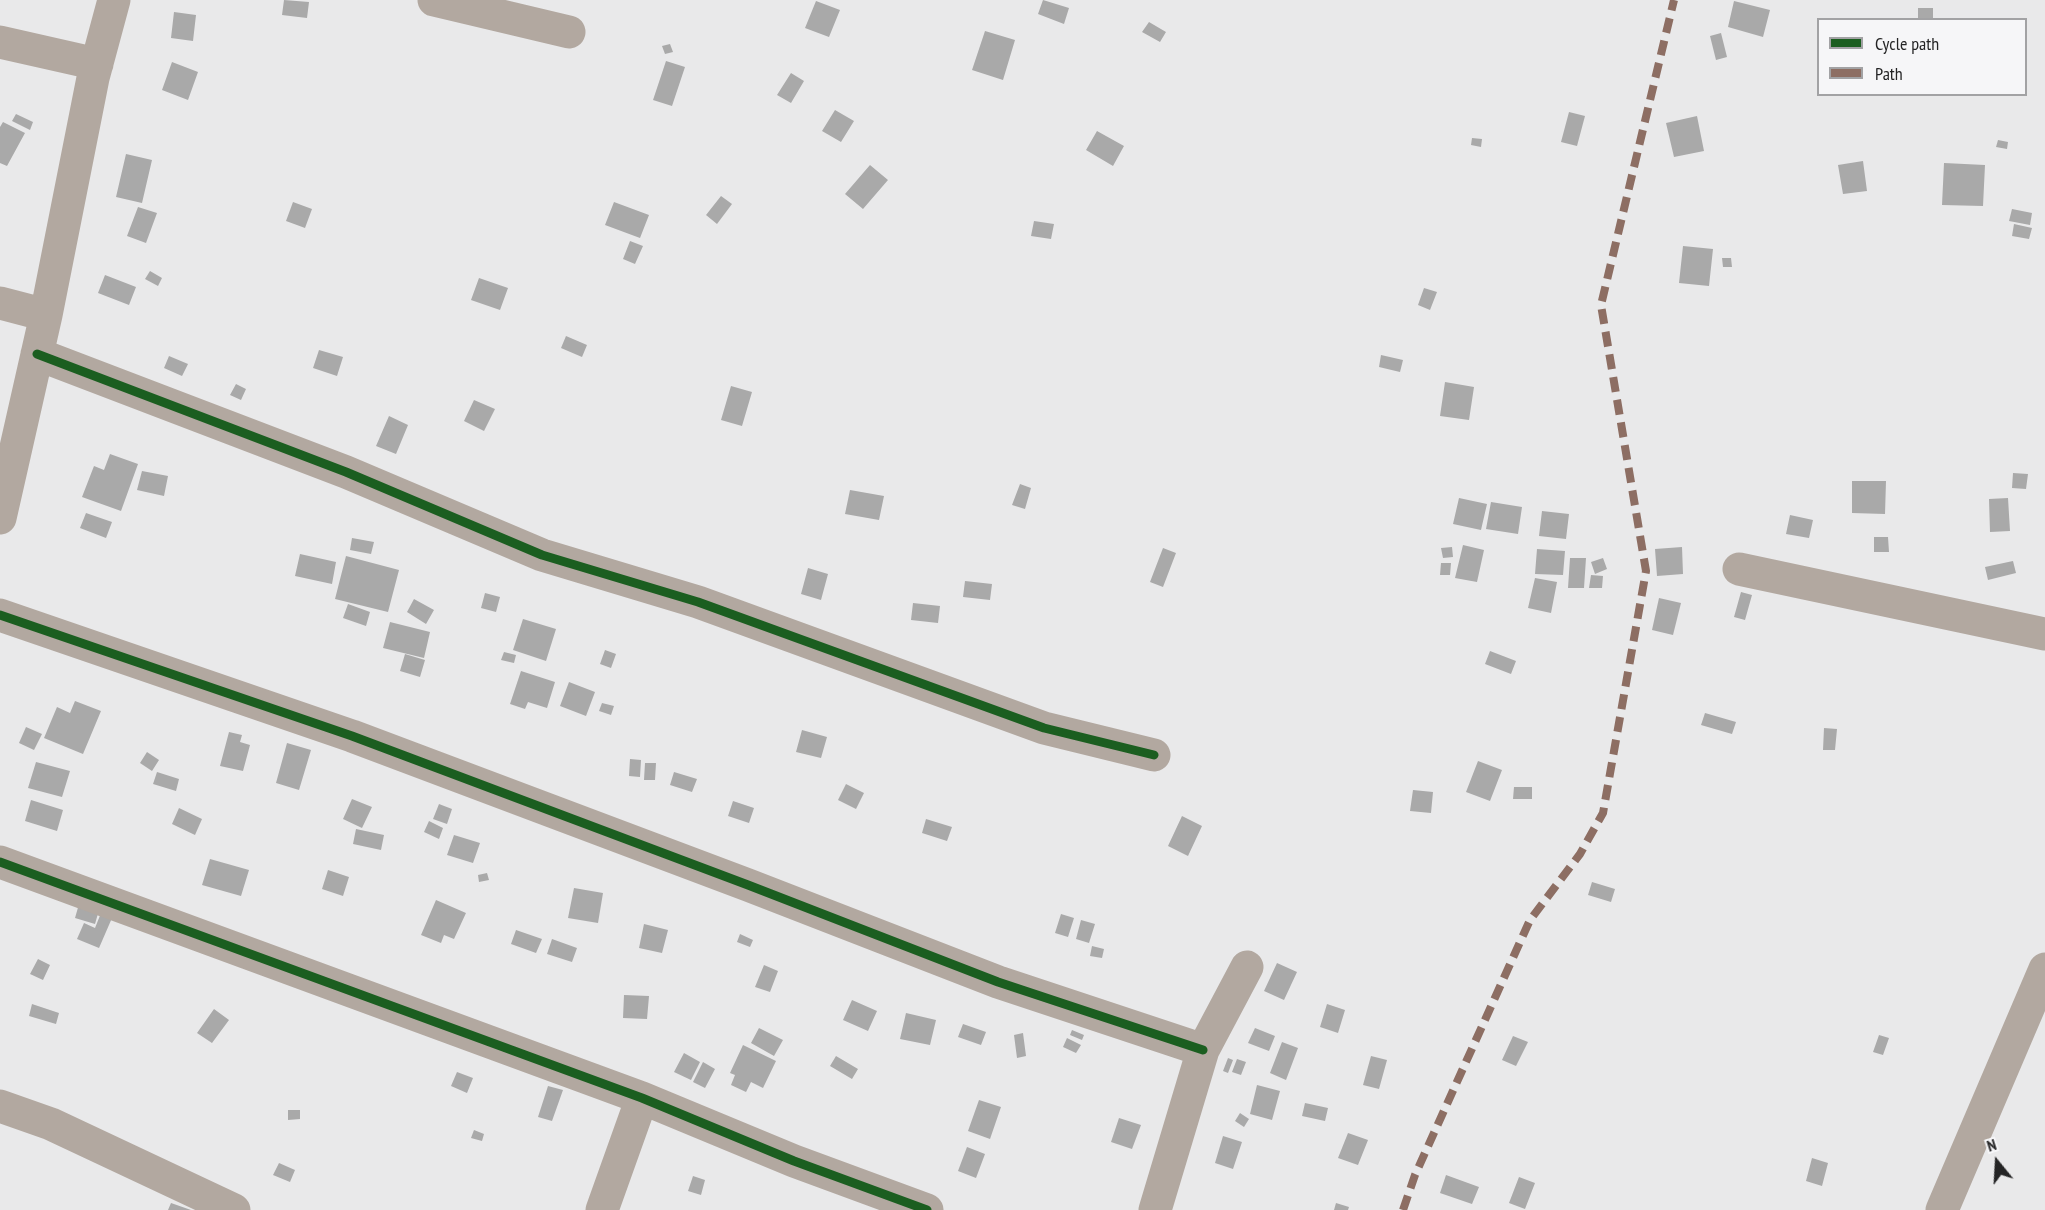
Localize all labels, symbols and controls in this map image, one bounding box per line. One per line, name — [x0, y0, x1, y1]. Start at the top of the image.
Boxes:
legend — [1817, 18, 2027, 96]
text: Cycle path — [1875, 32, 1939, 55]
text: Path — [1875, 62, 1903, 85]
north arrow — [1967, 1132, 2027, 1192]
text: N — [1984, 1134, 1999, 1156]

